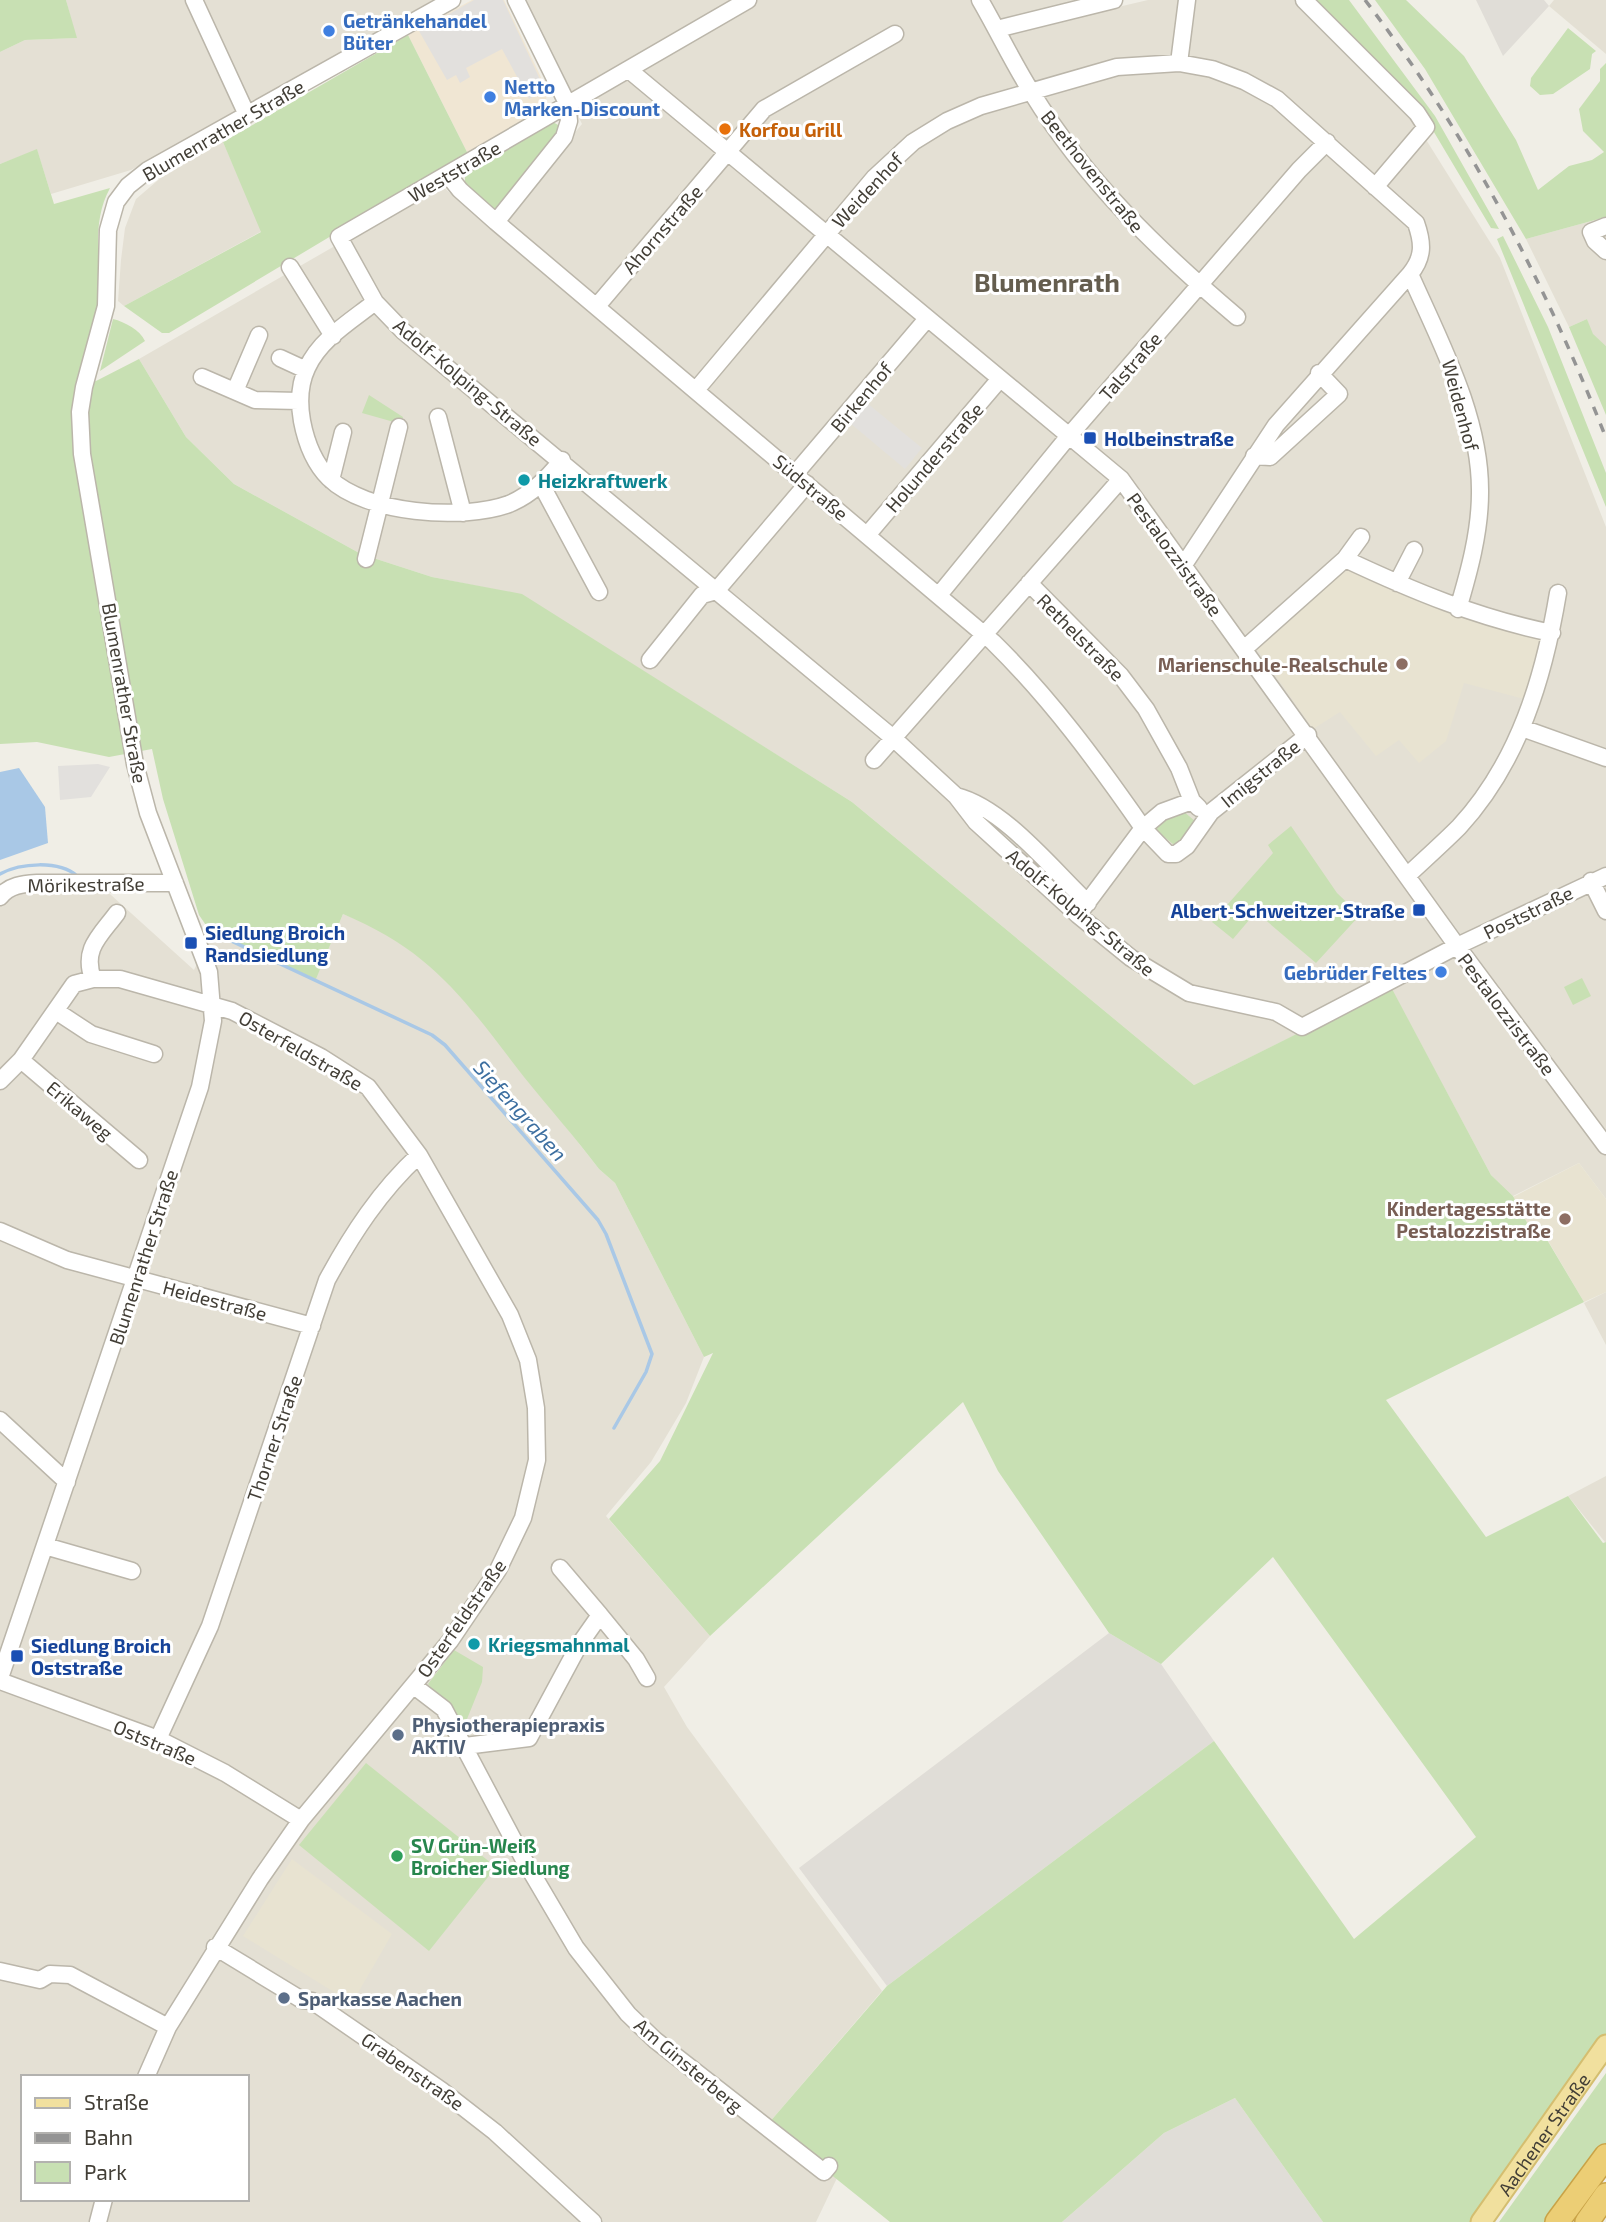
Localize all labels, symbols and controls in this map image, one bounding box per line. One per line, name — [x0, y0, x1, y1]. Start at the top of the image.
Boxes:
place label: Getränkehandel Büter — [343, 9, 488, 54]
marker: Getränkehandel Büter — [321, 23, 337, 39]
street label: Blumenrather Straße — [138, 74, 308, 186]
place label: Netto Marken-Discount — [504, 75, 660, 120]
marker: Netto Marken-Discount — [482, 89, 498, 105]
street label: Beethovenstraße — [1037, 105, 1149, 237]
place label: Korfou Grill — [739, 118, 843, 141]
marker: Korfou Grill — [717, 121, 733, 137]
street label: Weststraße — [404, 135, 504, 207]
street label: Weidenhof — [827, 147, 908, 232]
street label: Ahornstraße — [617, 180, 707, 278]
district label: Blumenrath — [974, 266, 1120, 297]
street label: Adolf-Kolping-Straße — [389, 313, 547, 451]
street label: Talstraße — [1094, 327, 1166, 405]
street label: Birkenhof — [825, 357, 897, 436]
street label: Weidenhof — [1438, 357, 1484, 454]
street label: Holunderstraße — [880, 397, 988, 517]
place label: Holbeinstraße — [1104, 427, 1234, 450]
marker: Holbeinstraße — [1082, 430, 1098, 446]
street label: Südstraße — [769, 449, 853, 525]
place label: Heizkraftwerk — [538, 469, 668, 492]
marker: Heizkraftwerk — [516, 472, 532, 488]
street label: Pestalozzistraße — [1122, 488, 1228, 620]
street label: Rethelstraße — [1033, 589, 1129, 685]
street label: Blumenrather Straße — [98, 601, 152, 785]
place label: Marienschule-Realschule — [1158, 653, 1388, 676]
marker: Marienschule-Realschule — [1394, 656, 1410, 672]
street label: Imigstraße — [1216, 734, 1304, 812]
street label: Adolf-Kolping-Straße — [1002, 843, 1160, 981]
street label: Mörikestraße — [27, 871, 145, 897]
street label: Poststraße — [1479, 880, 1577, 944]
place label: Albert-Schweitzer-Straße — [1171, 899, 1405, 922]
marker: Albert-Schweitzer-Straße — [1411, 902, 1427, 918]
place label: Siedlung Broich Randsiedlung — [205, 921, 345, 966]
marker: Siedlung Broich Randsiedlung — [183, 935, 199, 951]
street label: Pestalozzistraße — [1454, 948, 1560, 1080]
place label: Gebrüder Feltes — [1284, 961, 1427, 984]
marker: Gebrüder Feltes — [1433, 964, 1449, 980]
street label: Osterfeldstraße — [235, 1005, 367, 1095]
water label: Siefengraben — [469, 1054, 573, 1166]
street label: Erikaweg — [42, 1076, 118, 1145]
street label: Blumenrather Straße — [104, 1166, 182, 1348]
place label: Kindertagesstätte Pestalozzistraße — [1387, 1197, 1551, 1242]
marker: Kindertagesstätte Pestalozzistraße — [1557, 1211, 1573, 1227]
street label: Heidestraße — [161, 1275, 269, 1325]
street label: Thorner Straße — [242, 1372, 306, 1504]
street label: Osterfeldstraße — [412, 1554, 510, 1682]
place label: Kriegsmahnmal — [488, 1633, 630, 1656]
place label: Siedlung Broich Oststraße — [31, 1634, 171, 1679]
marker: Kriegsmahnmal — [466, 1636, 482, 1652]
marker: Siedlung Broich Oststraße — [9, 1648, 25, 1664]
place label: Physiotherapiepraxis AKTIV — [412, 1713, 605, 1758]
street label: Oststraße — [110, 1714, 200, 1770]
marker: Physiotherapiepraxis AKTIV — [390, 1727, 406, 1743]
place label: SV Grün-Weiß Broicher Siedlung — [411, 1834, 570, 1879]
marker: SV Grün-Weiß Broicher Siedlung — [389, 1848, 405, 1864]
place label: Sparkasse Aachen — [298, 1987, 462, 2010]
marker: Sparkasse Aachen — [276, 1990, 292, 2006]
street label: Am Ginsterberg — [630, 2013, 748, 2117]
street label: Grabenstraße — [357, 2027, 469, 2115]
street label: Aachener Straße — [1492, 2068, 1594, 2199]
legend — [21, 2075, 248, 2201]
text: Straße — [84, 2089, 149, 2114]
text: Bahn — [84, 2124, 133, 2149]
text: Park — [84, 2159, 127, 2184]

